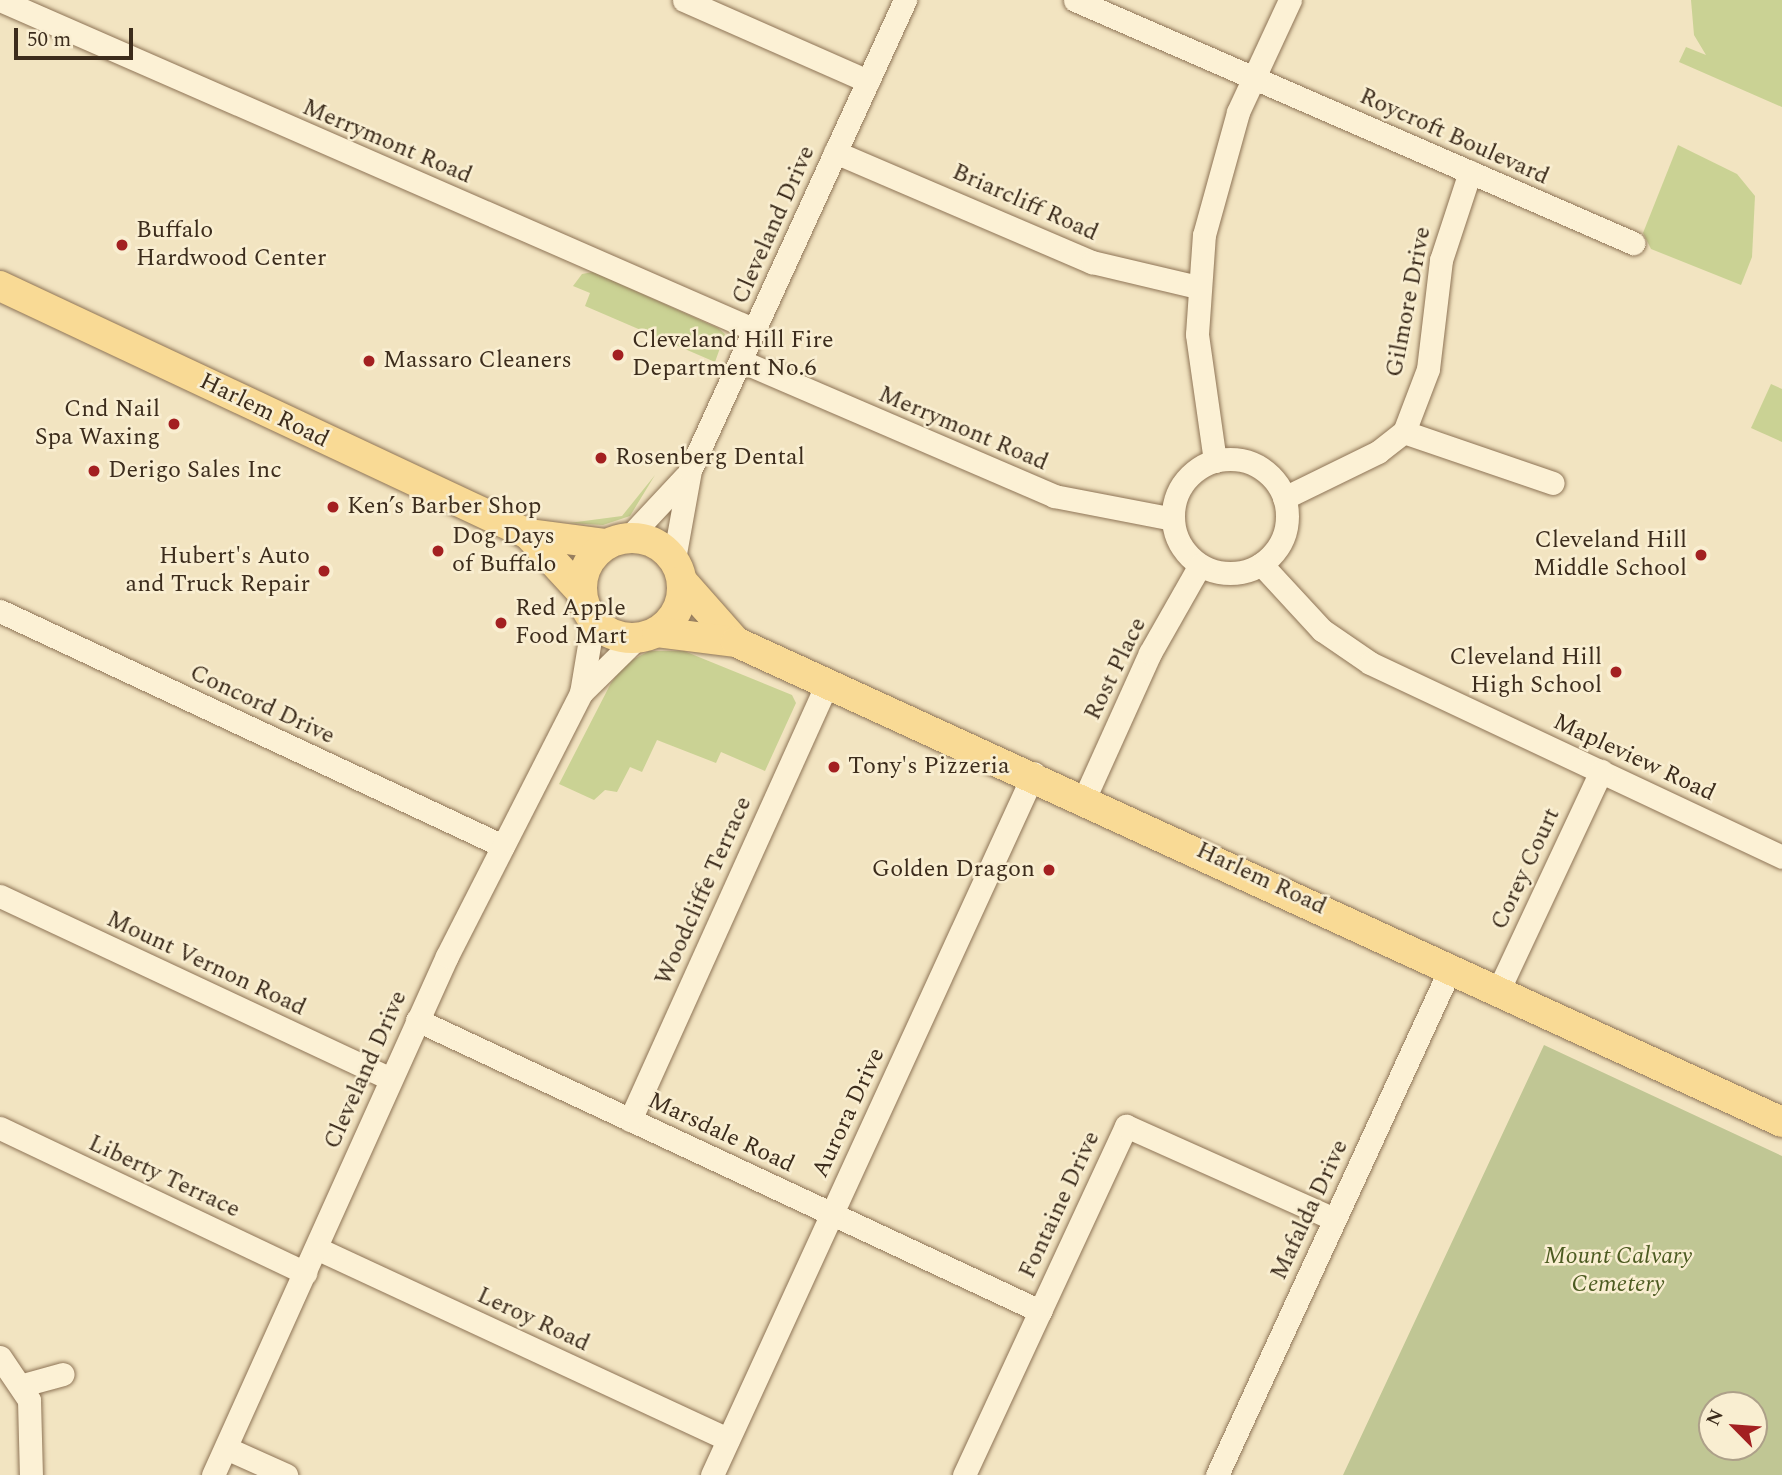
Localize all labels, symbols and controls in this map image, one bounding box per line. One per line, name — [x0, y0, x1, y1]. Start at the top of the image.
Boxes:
scale bar — [18, 14, 136, 58]
text: 50 m — [27, 24, 71, 56]
street label: Roycroft Boulevard — [1355, 82, 1553, 192]
street label: Merrymont Road — [298, 93, 476, 191]
street label: Cleveland Drive — [726, 141, 822, 309]
street label: Briarcliff Road — [948, 158, 1102, 248]
place label: Buffalo Hardwood Center — [136, 217, 326, 273]
street label: Gilmore Drive — [1380, 224, 1438, 380]
marker: Buffalo Hardwood Center — [114, 237, 130, 253]
place label: Cleveland Hill Fire Department No.6 — [632, 327, 834, 383]
place label: Massaro Cleaners — [383, 347, 572, 375]
marker: Cleveland Hill Fire Department No.6 — [610, 347, 626, 363]
marker: Massaro Cleaners — [361, 353, 377, 369]
street label: Harlem Road — [195, 367, 333, 455]
street label: Merrymont Road — [874, 380, 1052, 478]
place label: Cnd Nail Spa Waxing — [35, 396, 160, 452]
marker: Cnd Nail Spa Waxing — [166, 416, 182, 432]
place label: Rosenberg Dental — [615, 444, 805, 472]
marker: Rosenberg Dental — [593, 450, 609, 466]
place label: Derigo Sales Inc — [108, 457, 282, 485]
marker: Derigo Sales Inc — [86, 463, 102, 479]
place label: Ken’s Barber Shop — [347, 493, 541, 521]
marker: Ken’s Barber Shop — [325, 499, 341, 515]
place label: Dog Days of Buffalo — [452, 523, 556, 579]
place label: Cleveland Hill Middle School — [1533, 527, 1687, 583]
place label: Hubert's Auto and Truck Repair — [126, 543, 310, 599]
marker: Dog Days of Buffalo — [430, 543, 446, 559]
marker: Cleveland Hill Middle School — [1693, 547, 1709, 563]
marker: Hubert's Auto and Truck Repair — [316, 563, 332, 579]
place label: Red Apple Food Mart — [515, 595, 627, 651]
street label: Rost Place — [1079, 613, 1153, 725]
marker: Red Apple Food Mart — [493, 615, 509, 631]
place label: Cleveland Hill High School — [1450, 644, 1602, 700]
street label: Concord Drive — [185, 659, 339, 751]
marker: Cleveland Hill High School — [1608, 664, 1624, 680]
street label: Mapleview Road — [1548, 708, 1720, 808]
place label: Tony's Pizzeria — [848, 753, 1010, 781]
marker: Tony's Pizzeria — [826, 759, 842, 775]
street label: Woodcliffe Terrace — [649, 792, 759, 990]
street label: Corey Court — [1485, 804, 1567, 934]
street label: Harlem Road — [1191, 836, 1331, 922]
place label: Golden Dragon — [872, 856, 1035, 884]
marker: Golden Dragon — [1041, 862, 1057, 878]
street label: Mount Vernon Road — [102, 905, 310, 1023]
street label: Cleveland Drive — [318, 986, 414, 1154]
street label: Aurora Drive — [806, 1044, 892, 1182]
street label: Marsdale Road — [643, 1086, 799, 1180]
street label: Fontaine Drive — [1013, 1127, 1107, 1283]
street label: Liberty Terrace — [84, 1129, 244, 1225]
street label: Mafalda Drive — [1265, 1135, 1355, 1285]
park label: Mount Calvary Cemetery — [1544, 1243, 1692, 1299]
street label: Leroy Road — [472, 1281, 594, 1359]
north arrow — [1698, 1391, 1768, 1461]
text: N — [1699, 1405, 1732, 1431]

